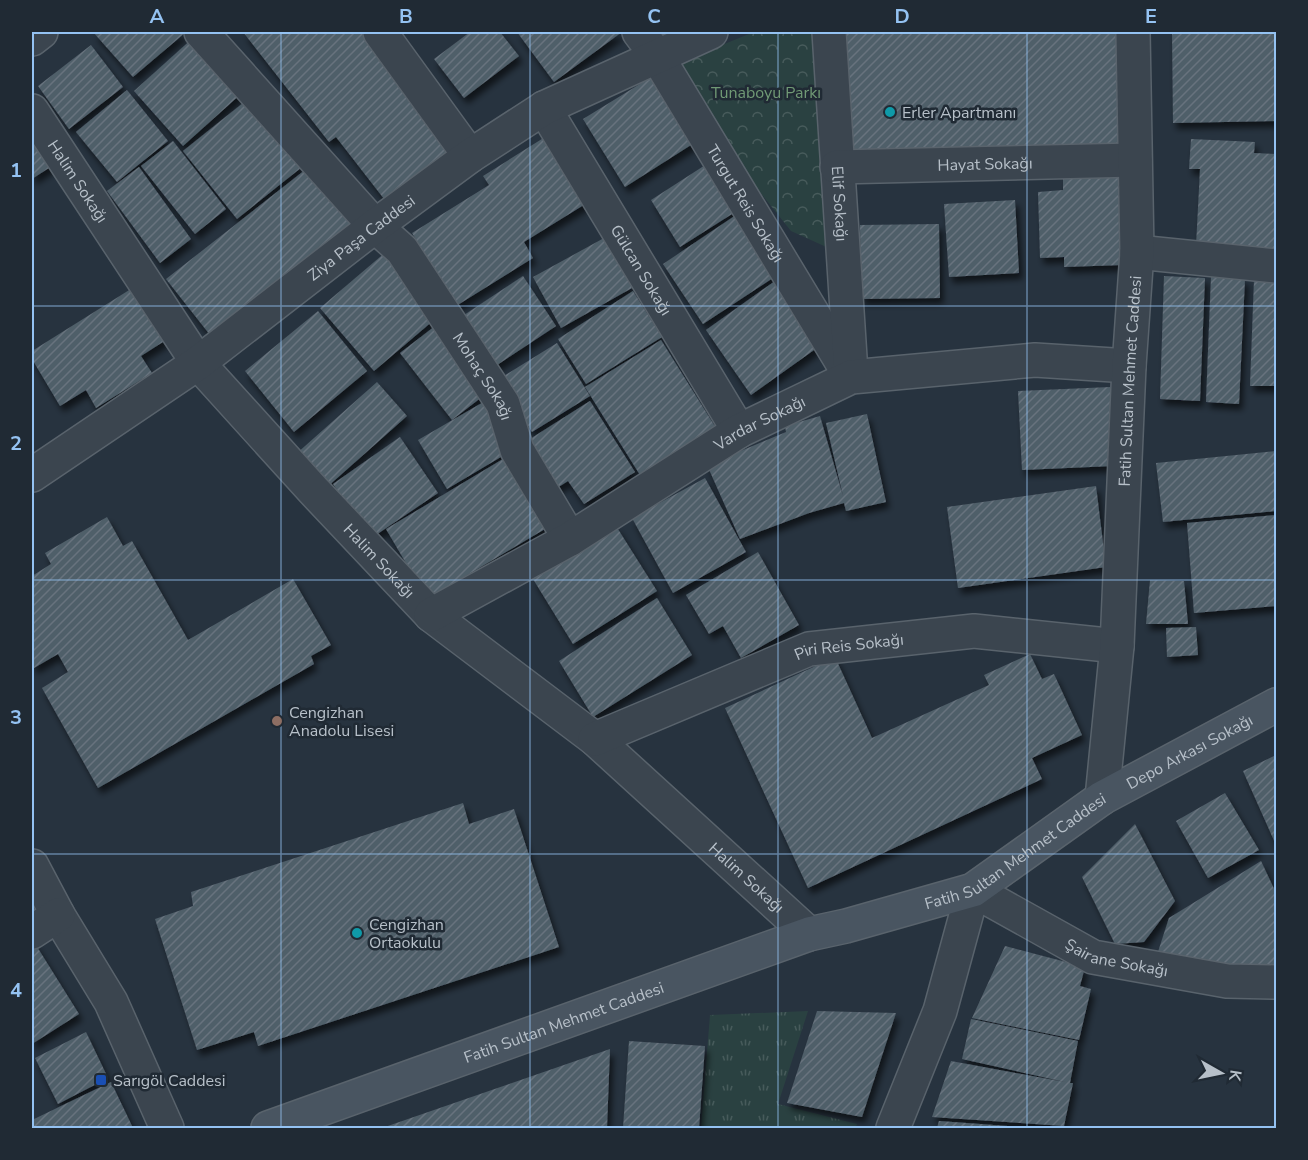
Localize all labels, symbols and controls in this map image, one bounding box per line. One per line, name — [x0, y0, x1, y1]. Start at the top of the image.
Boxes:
text: A — [150, 3, 165, 30]
text: B — [399, 3, 413, 30]
text: C — [647, 3, 661, 30]
text: D — [894, 3, 910, 30]
text: E — [1145, 3, 1157, 30]
park label: Tunaboyu Parkı — [711, 82, 821, 104]
place label: Erler Apartmanı — [902, 102, 1016, 124]
marker: Erler Apartmanı — [883, 105, 897, 119]
street label: Halim Sokağı — [42, 136, 113, 228]
street label: Turgut Reis Sokağı — [701, 141, 789, 267]
street label: Hayat Sokağı — [937, 152, 1033, 177]
text: 1 — [10, 157, 22, 184]
street label: Elif Sokağı — [826, 165, 852, 242]
street label: Ziya Paşa Caddesi — [303, 190, 420, 286]
street label: Gülcan Sokağı — [605, 221, 677, 320]
street label: Fatih Sultan Mehmet Caddesi — [1114, 275, 1147, 487]
street label: Mohaç Sokağı — [447, 328, 517, 423]
street label: Vardar Sokağı — [709, 391, 809, 457]
text: 2 — [10, 430, 22, 457]
street label: Halim Sokağı — [338, 519, 419, 603]
street label: Piri Reis Sokağı — [791, 629, 905, 666]
place label: Cengizhan Anadolu Lisesi — [289, 702, 394, 742]
text: 3 — [10, 704, 22, 731]
street label: Depo Arkası Sokağı — [1123, 709, 1257, 795]
marker: Cengizhan Anadolu Lisesi — [270, 714, 284, 728]
street label: Fatih Sultan Mehmet Caddesi — [922, 788, 1110, 915]
street label: Halim Sokağı — [704, 838, 789, 918]
place label: Cengizhan Ortaokulu — [369, 914, 444, 954]
marker: Cengizhan Ortaokulu — [350, 926, 364, 940]
street label: Şairane Sokağı — [1061, 934, 1170, 982]
text: 4 — [10, 977, 22, 1004]
street label: Fatih Sultan Mehmet Caddesi — [461, 977, 667, 1069]
north arrow — [1191, 1043, 1251, 1103]
text: K — [1223, 1068, 1247, 1084]
place label: Sarıgöl Caddesi — [113, 1070, 225, 1092]
marker: Sarıgöl Caddesi — [94, 1073, 108, 1087]

